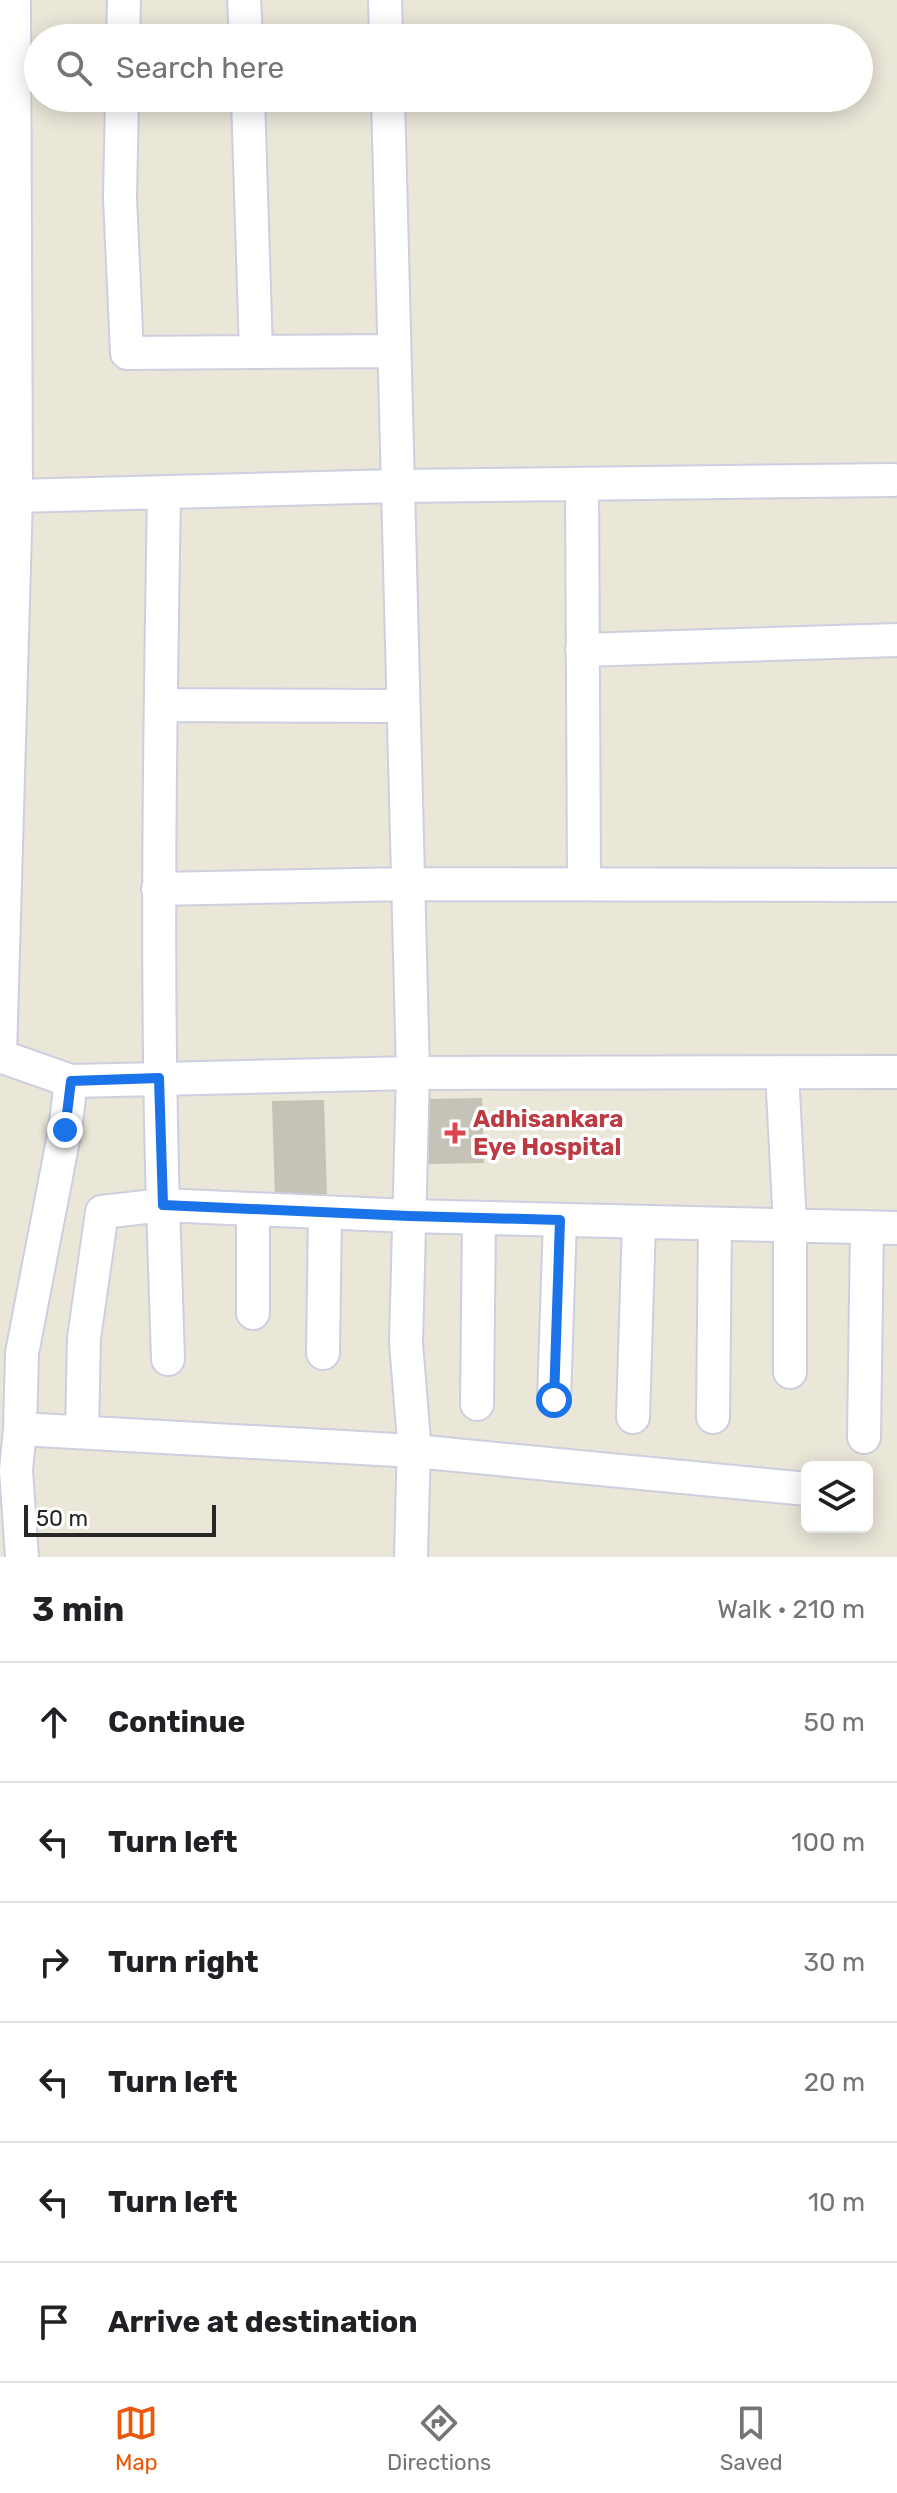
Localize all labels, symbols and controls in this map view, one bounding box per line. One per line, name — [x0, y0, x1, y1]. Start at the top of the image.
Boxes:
search box — [24, 24, 873, 112]
icon: search — [52, 46, 96, 90]
text: Search here — [116, 50, 284, 86]
place label: Adhisankara Eye Hospital — [473, 1105, 623, 1161]
route end — [47, 1112, 83, 1148]
marker: Adhisankara Eye Hospital — [444, 1122, 466, 1144]
route start — [536, 1382, 572, 1418]
map controls — [801, 1461, 873, 1533]
button: layers — [801, 1461, 873, 1533]
scale bar — [24, 1501, 216, 1537]
text: 50 m — [36, 1505, 88, 1532]
text: 3 min — [32, 1589, 124, 1630]
text: Walk · 210 m — [717, 1594, 865, 1625]
icon: ahead — [32, 1700, 76, 1744]
text: Continue — [108, 1704, 245, 1740]
text: 50 m — [804, 1707, 865, 1738]
icon: left — [32, 1820, 76, 1864]
text: Turn left — [108, 1824, 238, 1860]
text: 100 m — [791, 1827, 865, 1858]
icon: right — [32, 1940, 76, 1984]
text: Turn right — [108, 1944, 259, 1980]
text: 30 m — [803, 1947, 865, 1978]
icon: left — [32, 2060, 76, 2104]
text: Turn left — [108, 2064, 238, 2100]
text: 20 m — [804, 2067, 865, 2098]
icon: left — [32, 2180, 76, 2224]
text: Turn left — [108, 2184, 238, 2220]
text: 10 m — [808, 2187, 865, 2218]
icon: arrive — [32, 2300, 76, 2344]
text: Arrive at destination — [108, 2304, 418, 2340]
tab: Map — [114, 2401, 158, 2476]
tab: Directions — [387, 2401, 491, 2476]
tab: Saved — [720, 2401, 783, 2476]

